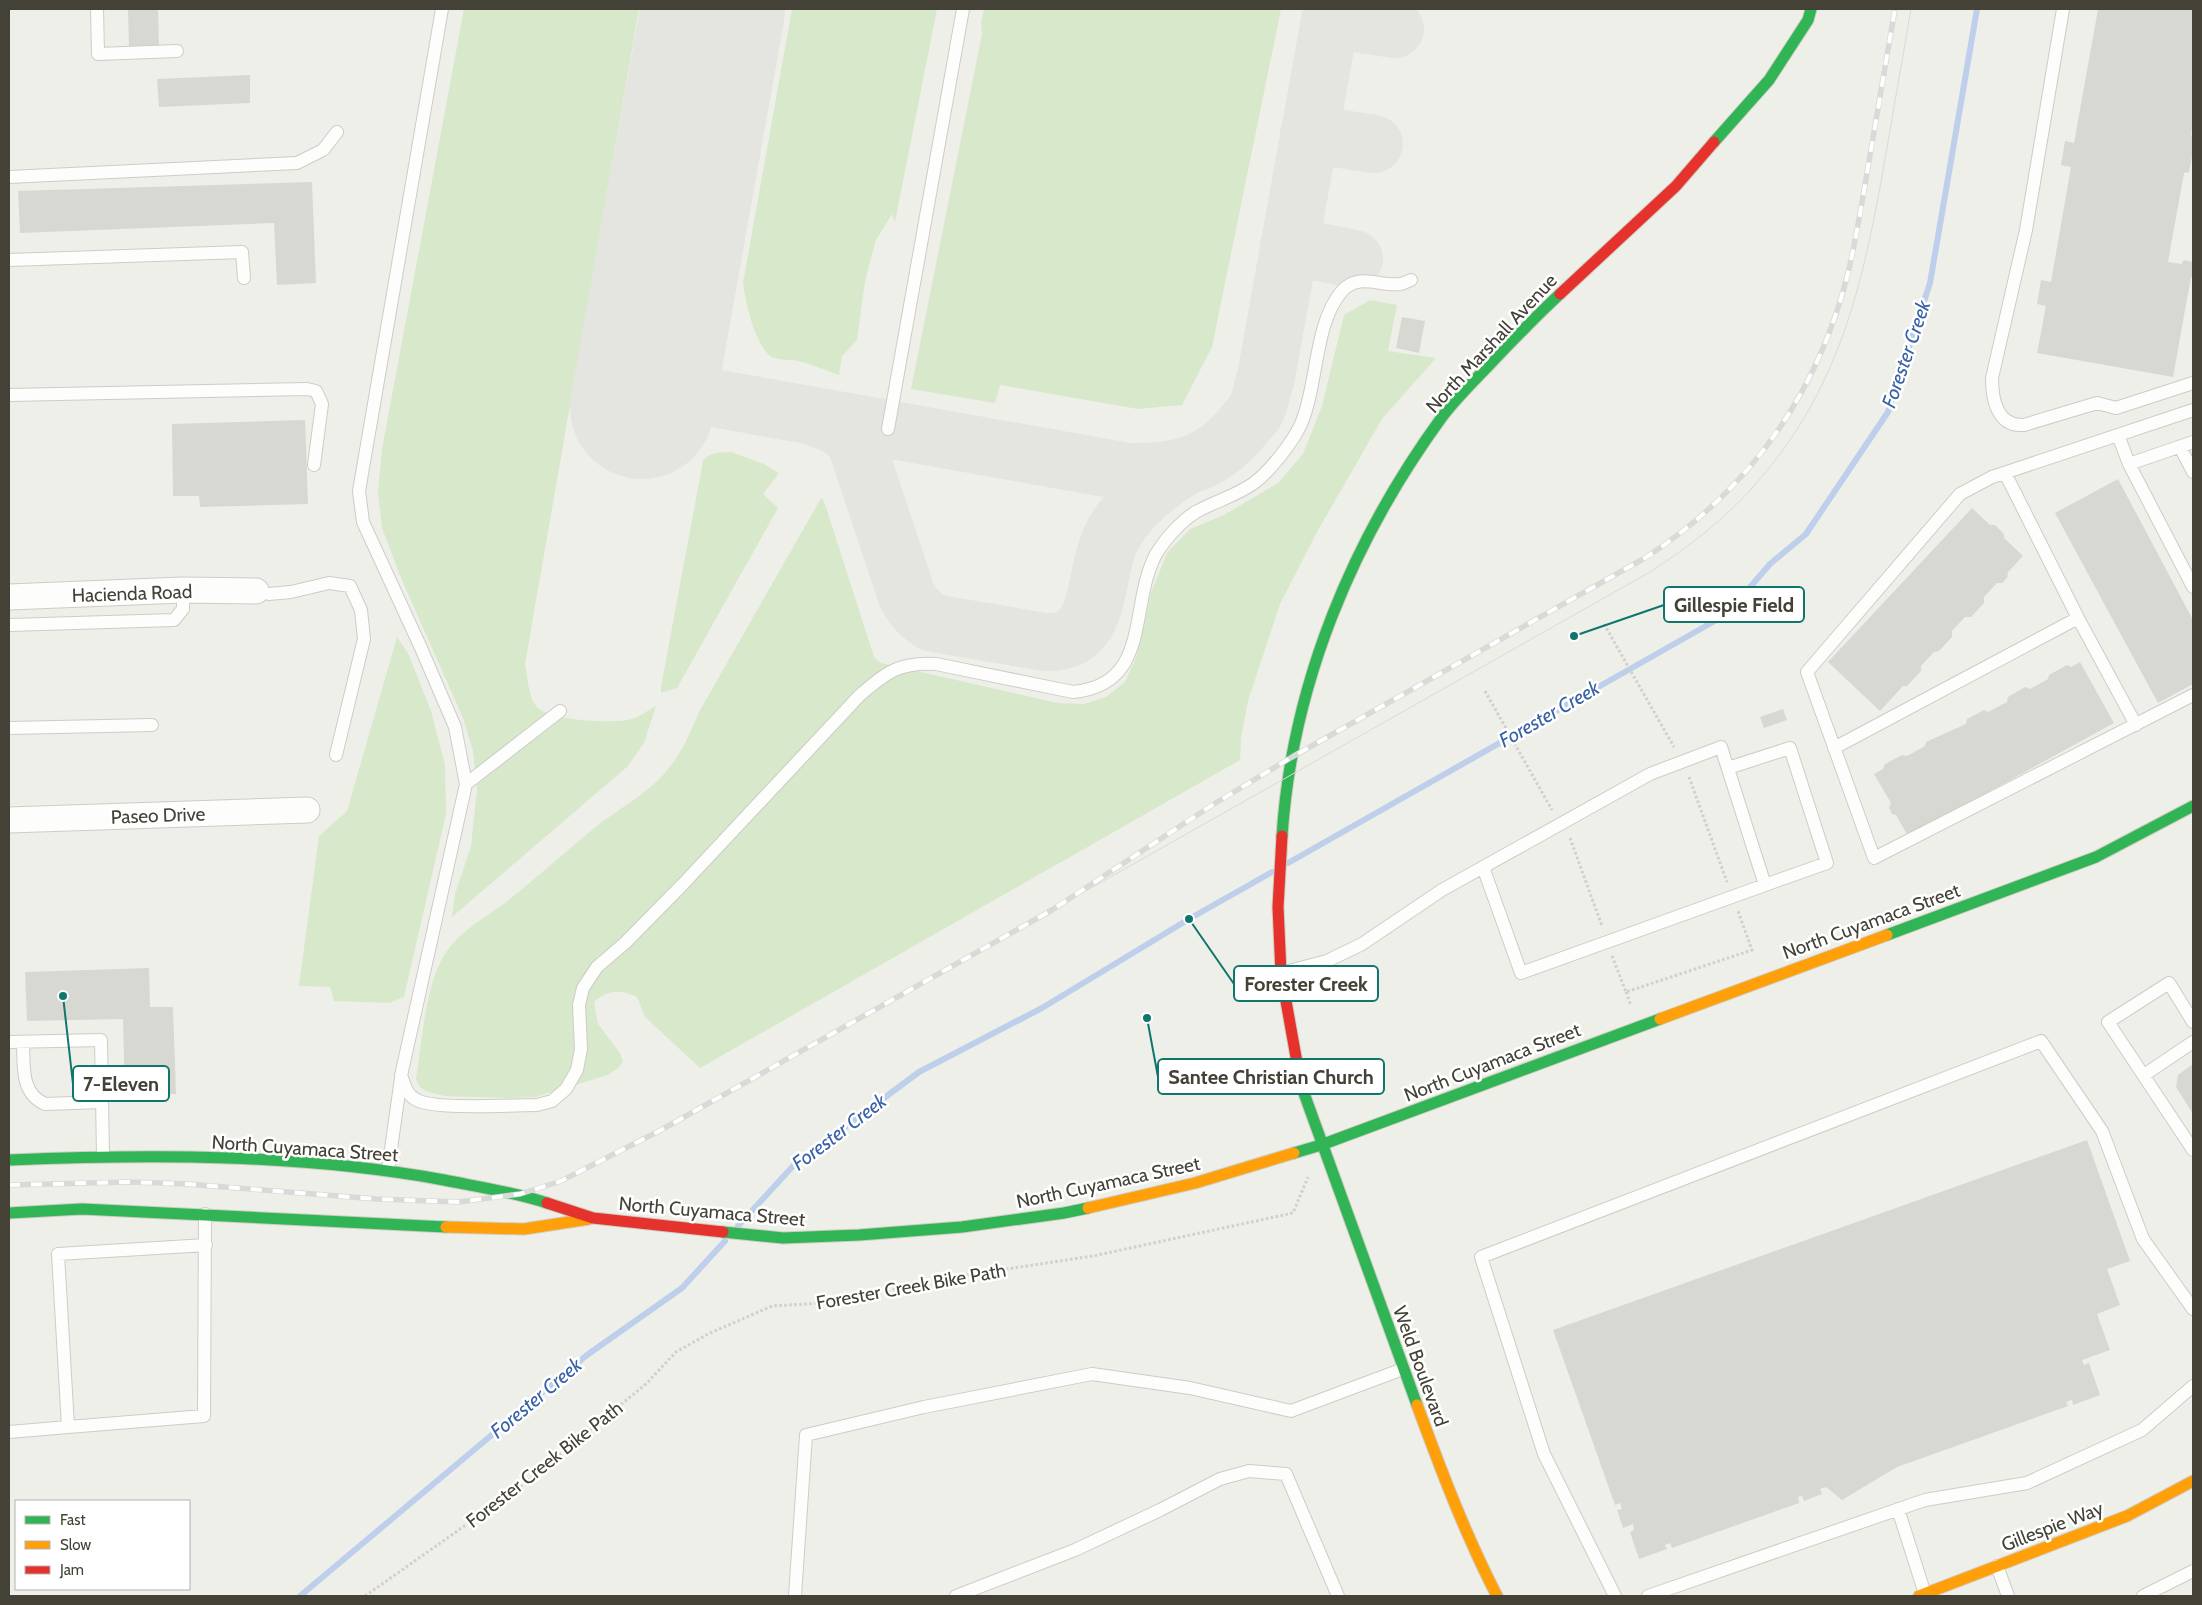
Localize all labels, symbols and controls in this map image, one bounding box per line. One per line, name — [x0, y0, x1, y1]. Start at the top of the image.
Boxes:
street label: North Marshall Avenue — [1421, 269, 1562, 418]
water label: Forester Creek — [1876, 296, 1936, 411]
street label: Hacienda Road — [71, 580, 193, 607]
callout: Gillespie Field — [1664, 587, 1804, 622]
text: Gillespie Field — [1674, 593, 1794, 617]
water label: Forester Creek — [1495, 675, 1605, 752]
street label: Paseo Drive — [110, 802, 206, 829]
street label: North Cuyamaca Street — [1779, 878, 1964, 964]
callout: Forester Creek — [1234, 966, 1378, 1001]
text: Forester Creek — [1244, 972, 1368, 996]
street label: North Cuyamaca Street — [1401, 1018, 1584, 1107]
callout: Santee Christian Church — [1158, 1059, 1384, 1094]
text: Santee Christian Church — [1168, 1065, 1374, 1089]
callout: 7-Eleven — [73, 1066, 169, 1101]
text: 7-Eleven — [83, 1072, 159, 1096]
water label: Forester Creek — [787, 1088, 892, 1175]
street label: North Cuyamaca Street — [211, 1130, 400, 1167]
street label: North Cuyamaca Street — [1014, 1152, 1203, 1213]
street label: North Cuyamaca Street — [618, 1192, 807, 1231]
street label: Forester Creek Bike Path — [814, 1258, 1008, 1315]
street label: Weld Boulevard — [1388, 1303, 1453, 1430]
water label: Forester Creek — [485, 1352, 588, 1443]
street label: Forester Creek Bike Path — [461, 1396, 627, 1533]
street label: Gillespie Way — [1998, 1496, 2107, 1556]
legend — [15, 1500, 190, 1590]
text: Fast — [60, 1511, 85, 1529]
text: Slow — [60, 1536, 91, 1554]
text: Jam — [59, 1561, 84, 1579]

